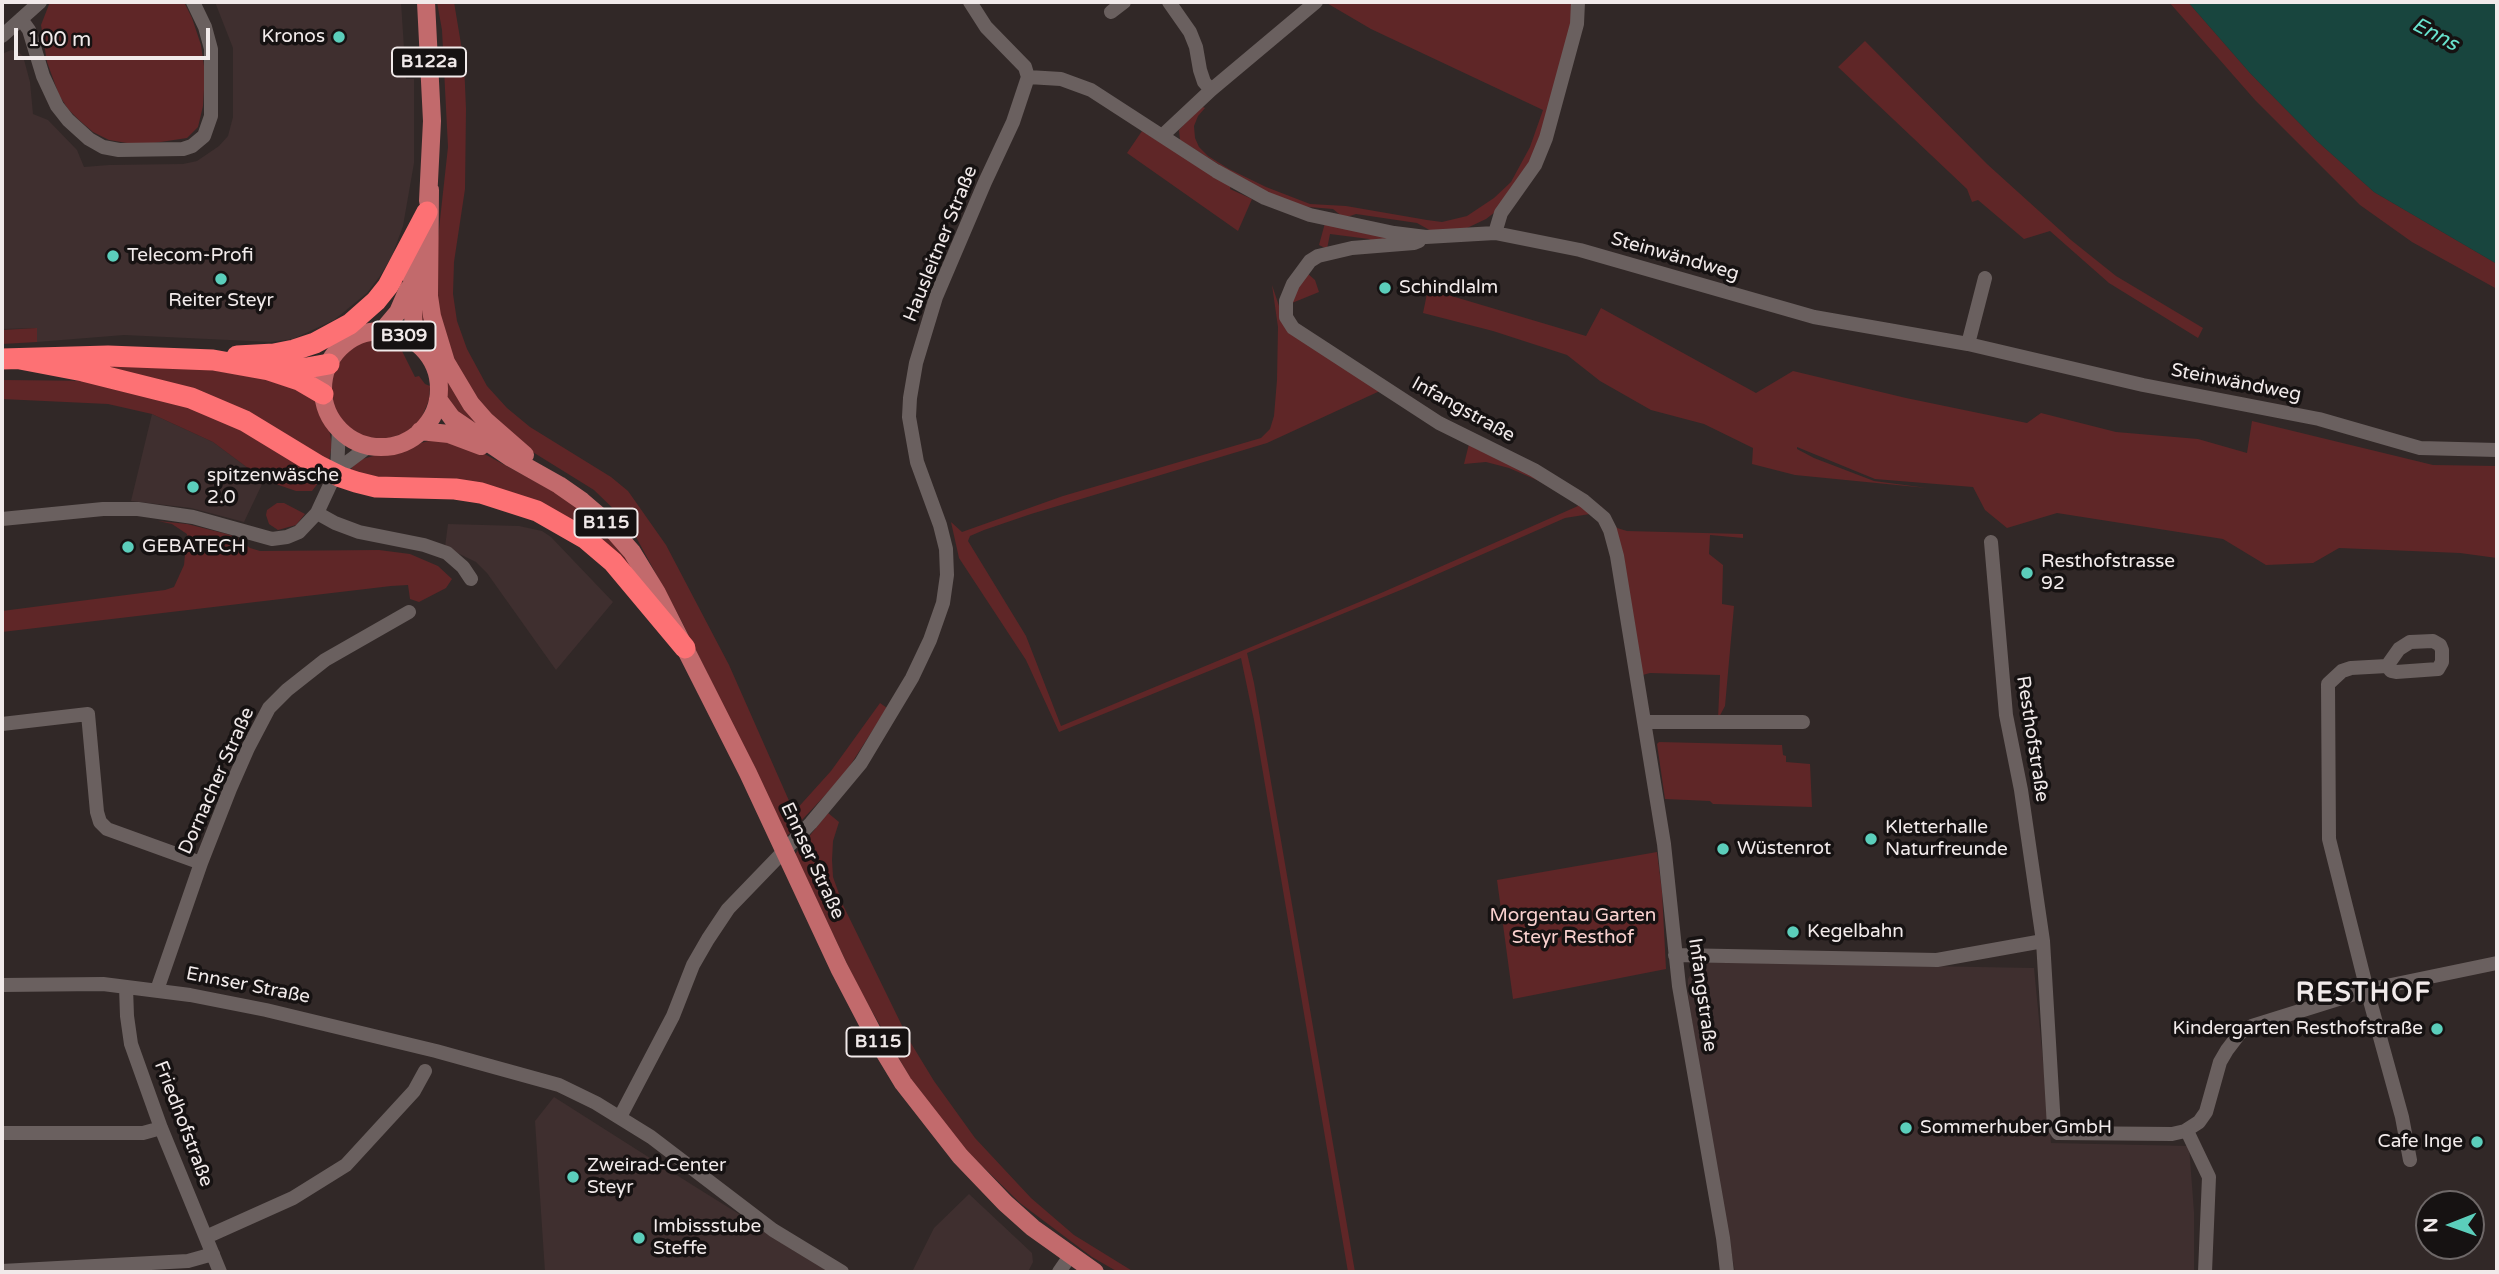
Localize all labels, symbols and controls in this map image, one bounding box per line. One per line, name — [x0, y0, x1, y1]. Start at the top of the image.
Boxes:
water label: Enns — [2407, 12, 2463, 58]
scale bar — [18, 14, 214, 58]
place label: Kronos — [261, 26, 325, 48]
text: 100 m — [27, 27, 91, 52]
marker: Kronos — [331, 29, 347, 45]
road number: B122a — [392, 48, 466, 76]
street label: Hausleitner Straße — [899, 163, 983, 325]
street label: Steinwändweg — [1608, 228, 1742, 286]
place label: Telecom-Profi — [127, 245, 254, 267]
marker: Telecom-Profi — [105, 248, 121, 264]
marker: Reiter Steyr — [213, 271, 229, 287]
place label: Schindlalm — [1399, 277, 1498, 299]
marker: Schindlalm — [1377, 280, 1393, 296]
place label: Reiter Steyr — [168, 290, 274, 312]
road number: B309 — [372, 322, 436, 350]
street label: Steinwändweg — [2169, 359, 2303, 407]
street label: Infangstraße — [1407, 372, 1519, 448]
place label: spitzenwäsche 2.0 — [207, 465, 339, 509]
marker: spitzenwäsche 2.0 — [185, 479, 201, 495]
road number: B115 — [574, 508, 638, 538]
place label: GEBATECH — [142, 536, 246, 558]
marker: GEBATECH — [120, 539, 136, 555]
place label: Resthofstrasse 92 — [2041, 551, 2175, 595]
marker: Resthofstrasse 92 — [2019, 565, 2035, 581]
street label: Resthofstraße — [2011, 674, 2053, 804]
street label: Dornacher Straße — [174, 704, 260, 858]
street label: Ennser Straße — [775, 799, 849, 923]
place label: Kletterhalle Naturfreunde — [1885, 817, 2008, 861]
marker: Kletterhalle Naturfreunde — [1863, 831, 1879, 847]
place label: Wüstenrot — [1737, 838, 1831, 860]
marker: Wüstenrot — [1715, 841, 1731, 857]
park label: Morgentau Garten Steyr Resthof — [1490, 905, 1656, 949]
place label: Kegelbahn — [1807, 921, 1904, 943]
marker: Kegelbahn — [1785, 924, 1801, 940]
street label: Infangstraße — [1683, 937, 1721, 1053]
street label: Ennser Straße — [184, 963, 312, 1009]
district label: RESTHOF — [2297, 978, 2431, 1010]
place label: Kindergarten Resthofstraße — [2172, 1018, 2423, 1040]
marker: Kindergarten Resthofstraße — [2429, 1021, 2445, 1037]
road number: B115 — [846, 1028, 910, 1056]
street label: Friedhofstraße — [149, 1058, 217, 1190]
place label: Sommerhuber GmbH — [1920, 1117, 2112, 1139]
marker: Sommerhuber GmbH — [1898, 1120, 1914, 1136]
place label: Cafe Inge — [2377, 1131, 2463, 1153]
marker: Cafe Inge — [2469, 1134, 2485, 1150]
place label: Zweirad-Center Steyr — [587, 1155, 726, 1199]
marker: Zweirad-Center Steyr — [565, 1169, 581, 1185]
north arrow — [2415, 1190, 2485, 1260]
place label: Imbissstube Steffe — [653, 1216, 761, 1260]
text: N — [2420, 1218, 2442, 1233]
marker: Imbissstube Steffe — [631, 1230, 647, 1246]

